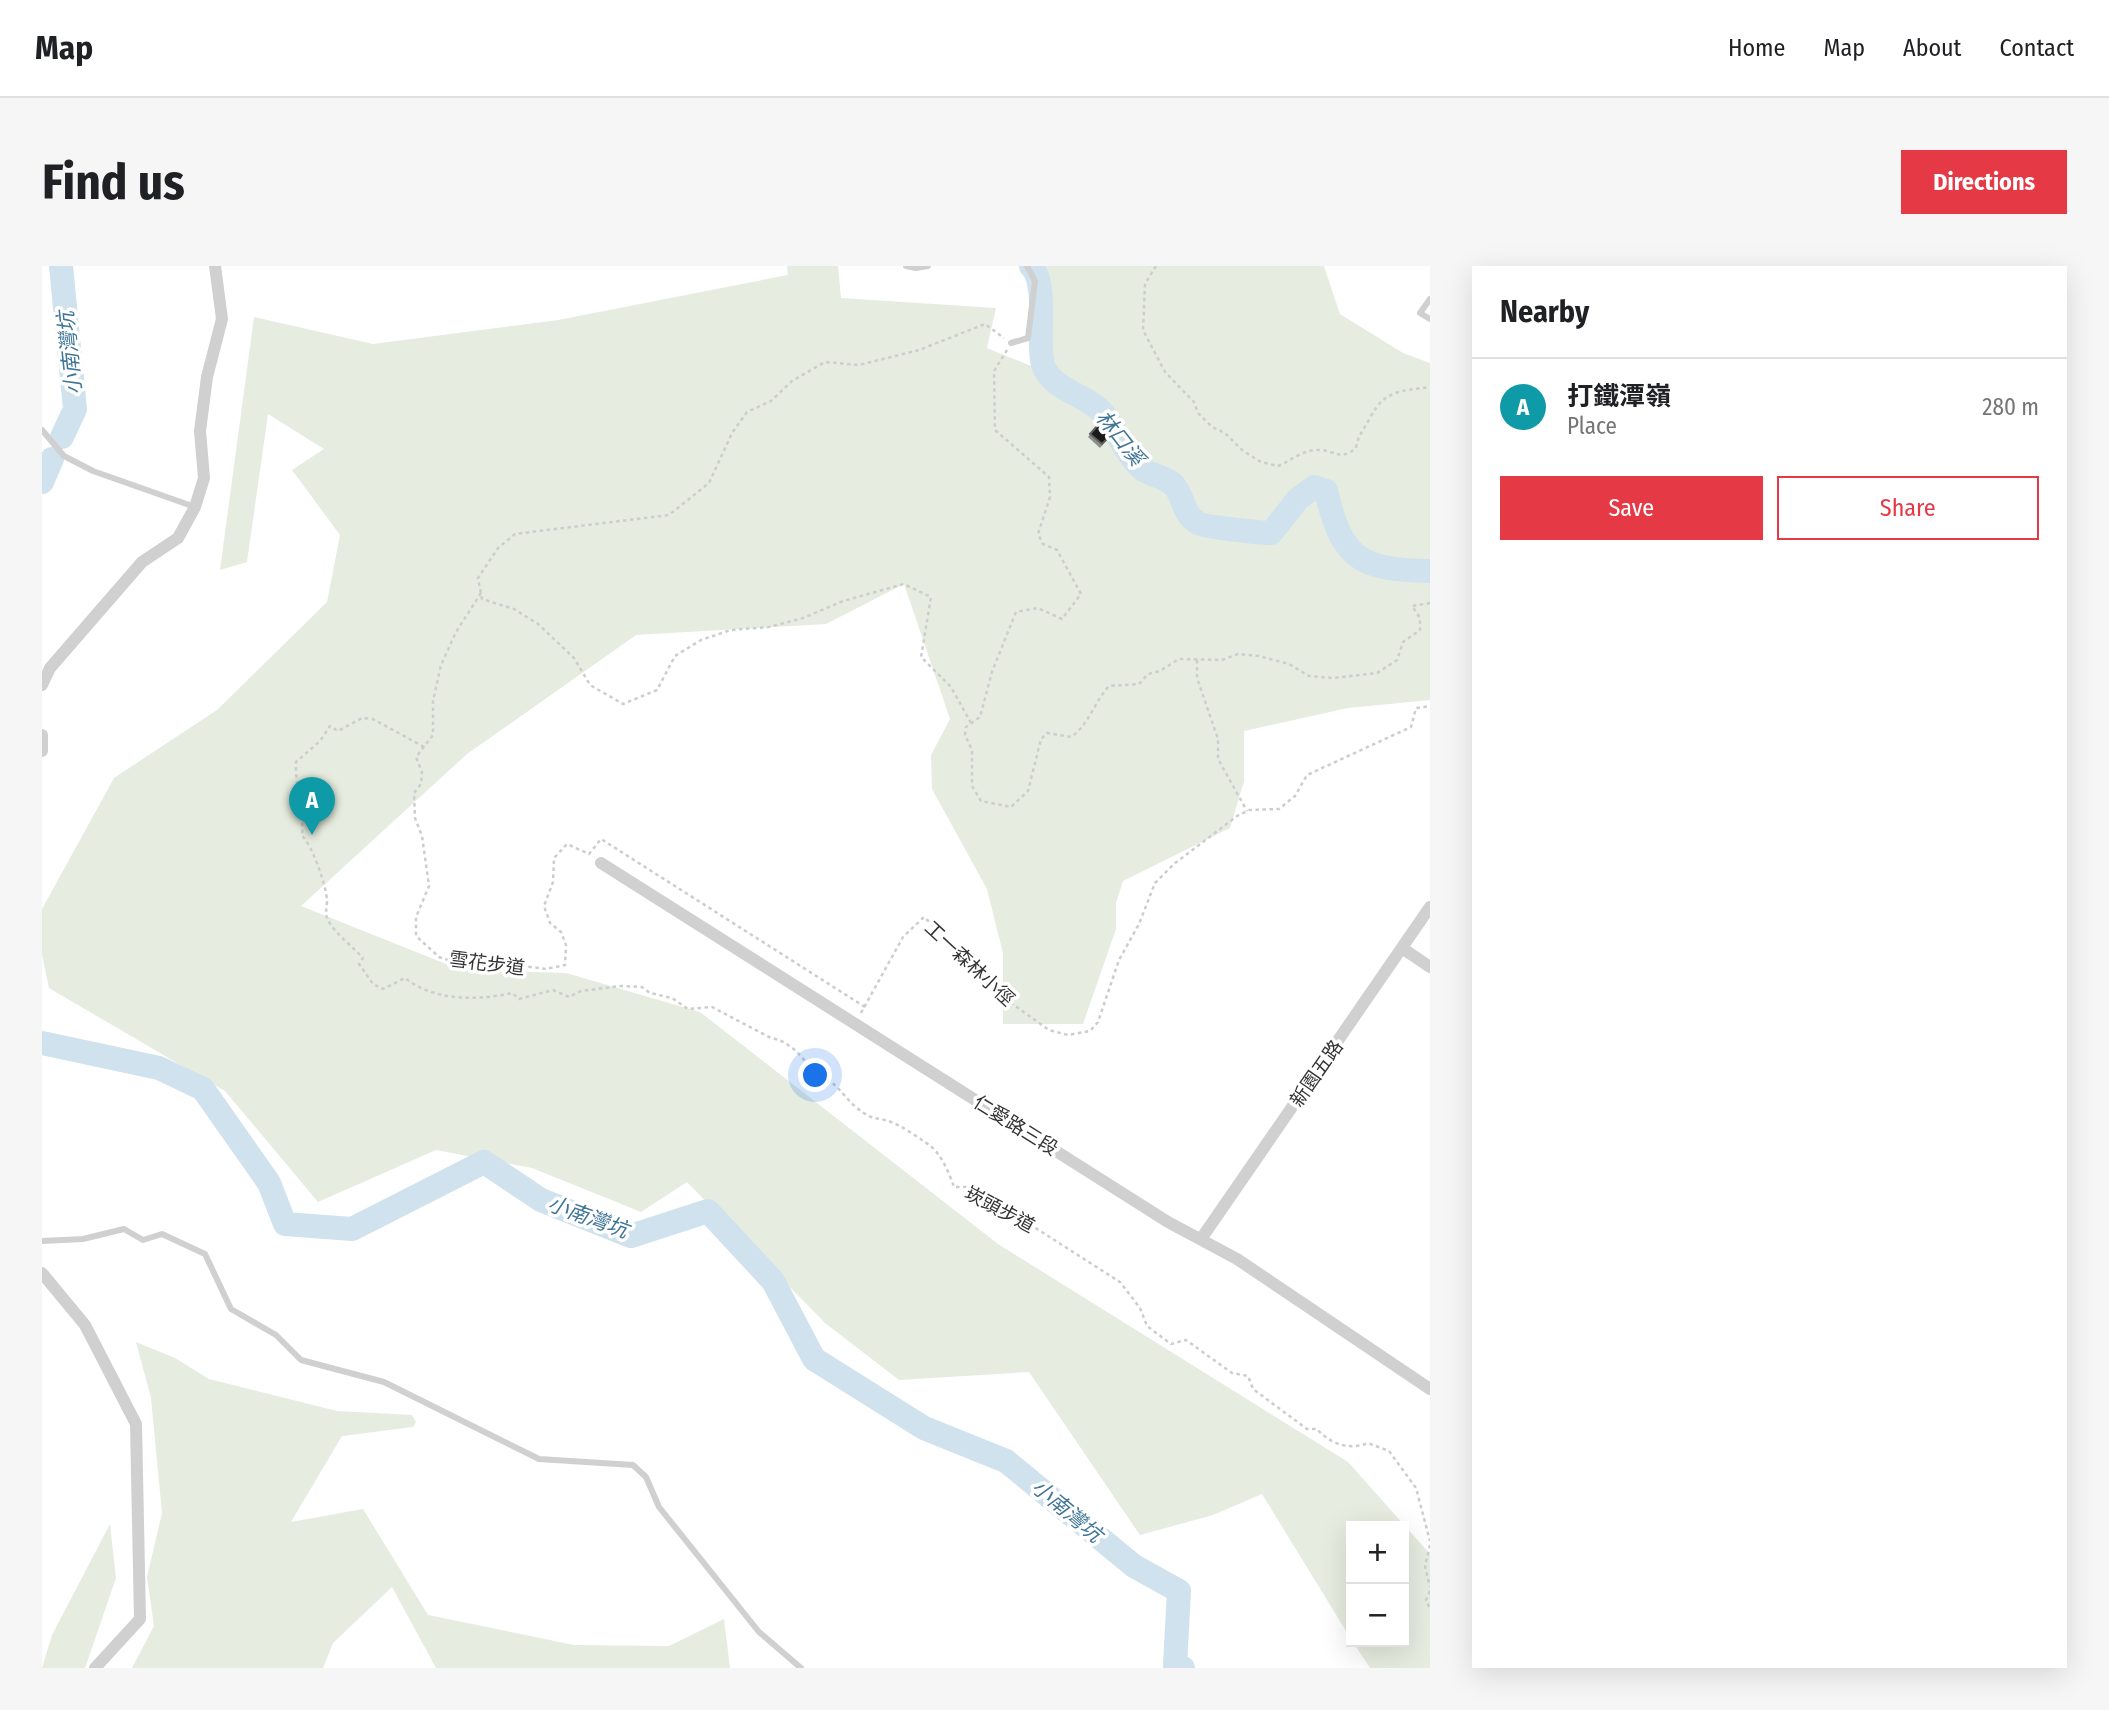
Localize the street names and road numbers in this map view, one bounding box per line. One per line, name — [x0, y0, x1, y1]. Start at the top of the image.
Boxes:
street label: 工一森林小徑 — [920, 916, 1019, 1011]
street label: 雪花步道 — [448, 947, 526, 980]
street label: 新園五路 — [1285, 1036, 1348, 1111]
street label: 仁愛路三段 — [969, 1090, 1062, 1160]
street label: 崁頭步道 — [961, 1181, 1039, 1237]

